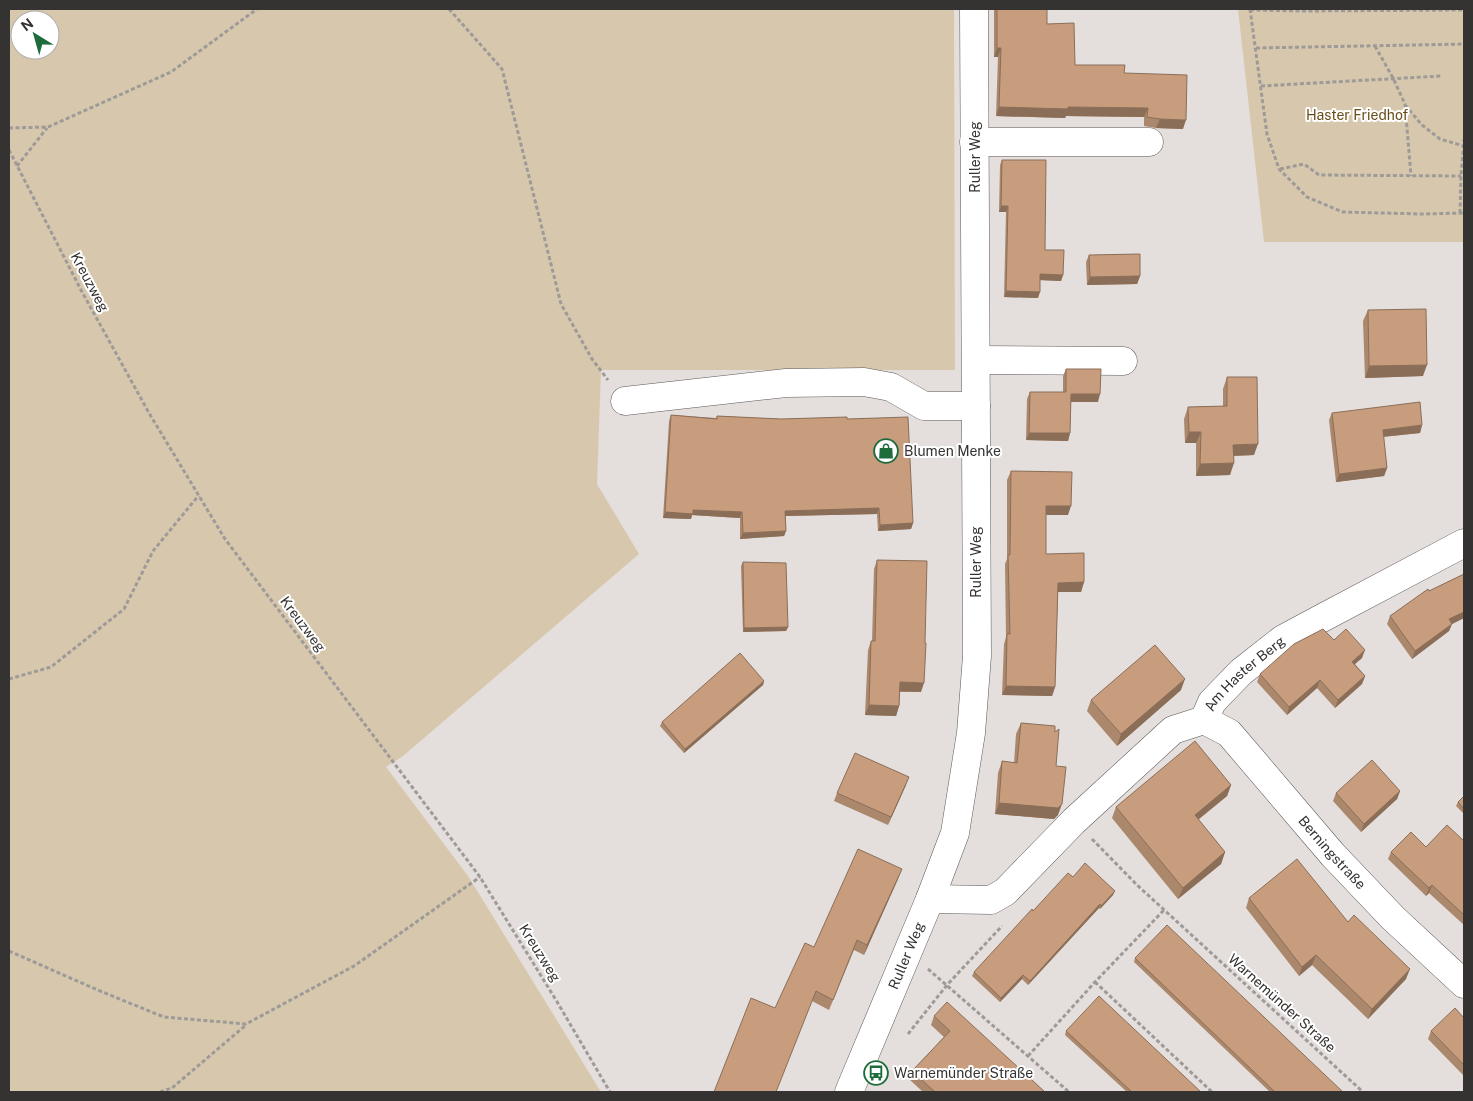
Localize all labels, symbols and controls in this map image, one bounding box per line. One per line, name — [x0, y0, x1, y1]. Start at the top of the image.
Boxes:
north arrow — [10, 10, 60, 60]
text: N — [18, 15, 36, 34]
park label: Haster Friedhof — [1306, 107, 1409, 123]
street label: Ruller Weg — [967, 121, 983, 193]
street label: Kreuzweg — [68, 250, 112, 315]
shop icon: Blumen Menke — [873, 438, 899, 464]
place label: Blumen Menke — [904, 443, 1001, 459]
street label: Ruller Weg — [968, 526, 984, 598]
street label: Kreuzweg — [277, 593, 329, 655]
street label: Am Haster Berg — [1201, 632, 1288, 713]
street label: Berningstraße — [1295, 813, 1369, 892]
street label: Ruller Weg — [885, 919, 928, 992]
street label: Kreuzweg — [516, 921, 564, 985]
street label: Warnemünder Straße — [1225, 950, 1339, 1056]
bus stop icon: Warnemünder Straße — [863, 1060, 889, 1086]
place label: Warnemünder Straße — [894, 1065, 1033, 1081]

